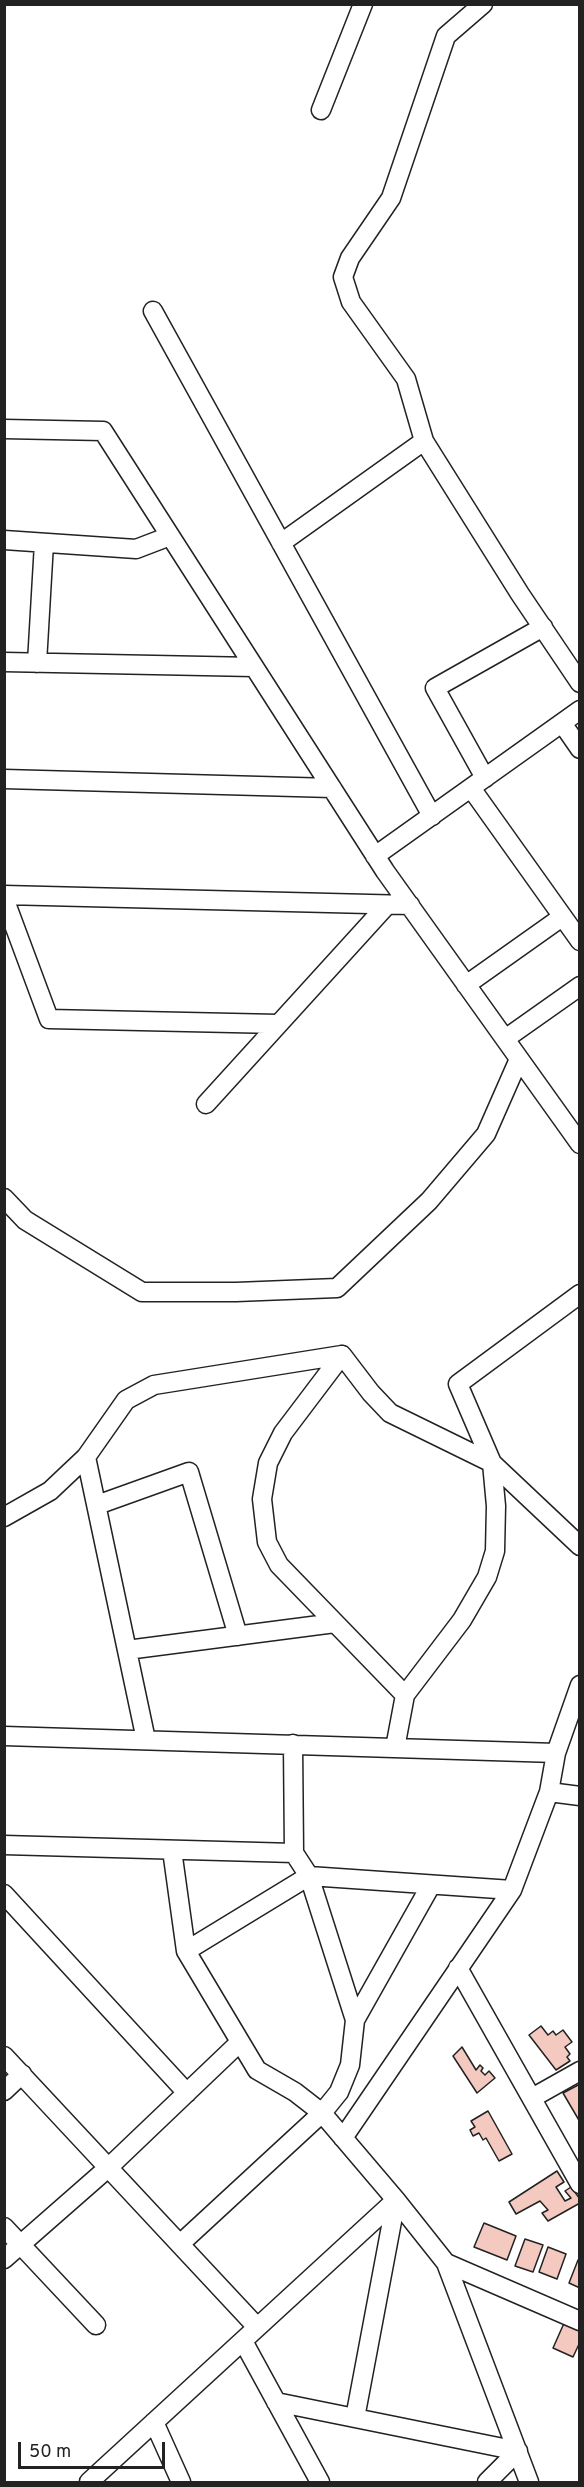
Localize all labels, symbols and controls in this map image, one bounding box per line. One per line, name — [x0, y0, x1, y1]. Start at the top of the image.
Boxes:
scale bar — [21, 2430, 168, 2468]
text: 50 m — [29, 2441, 71, 2464]

